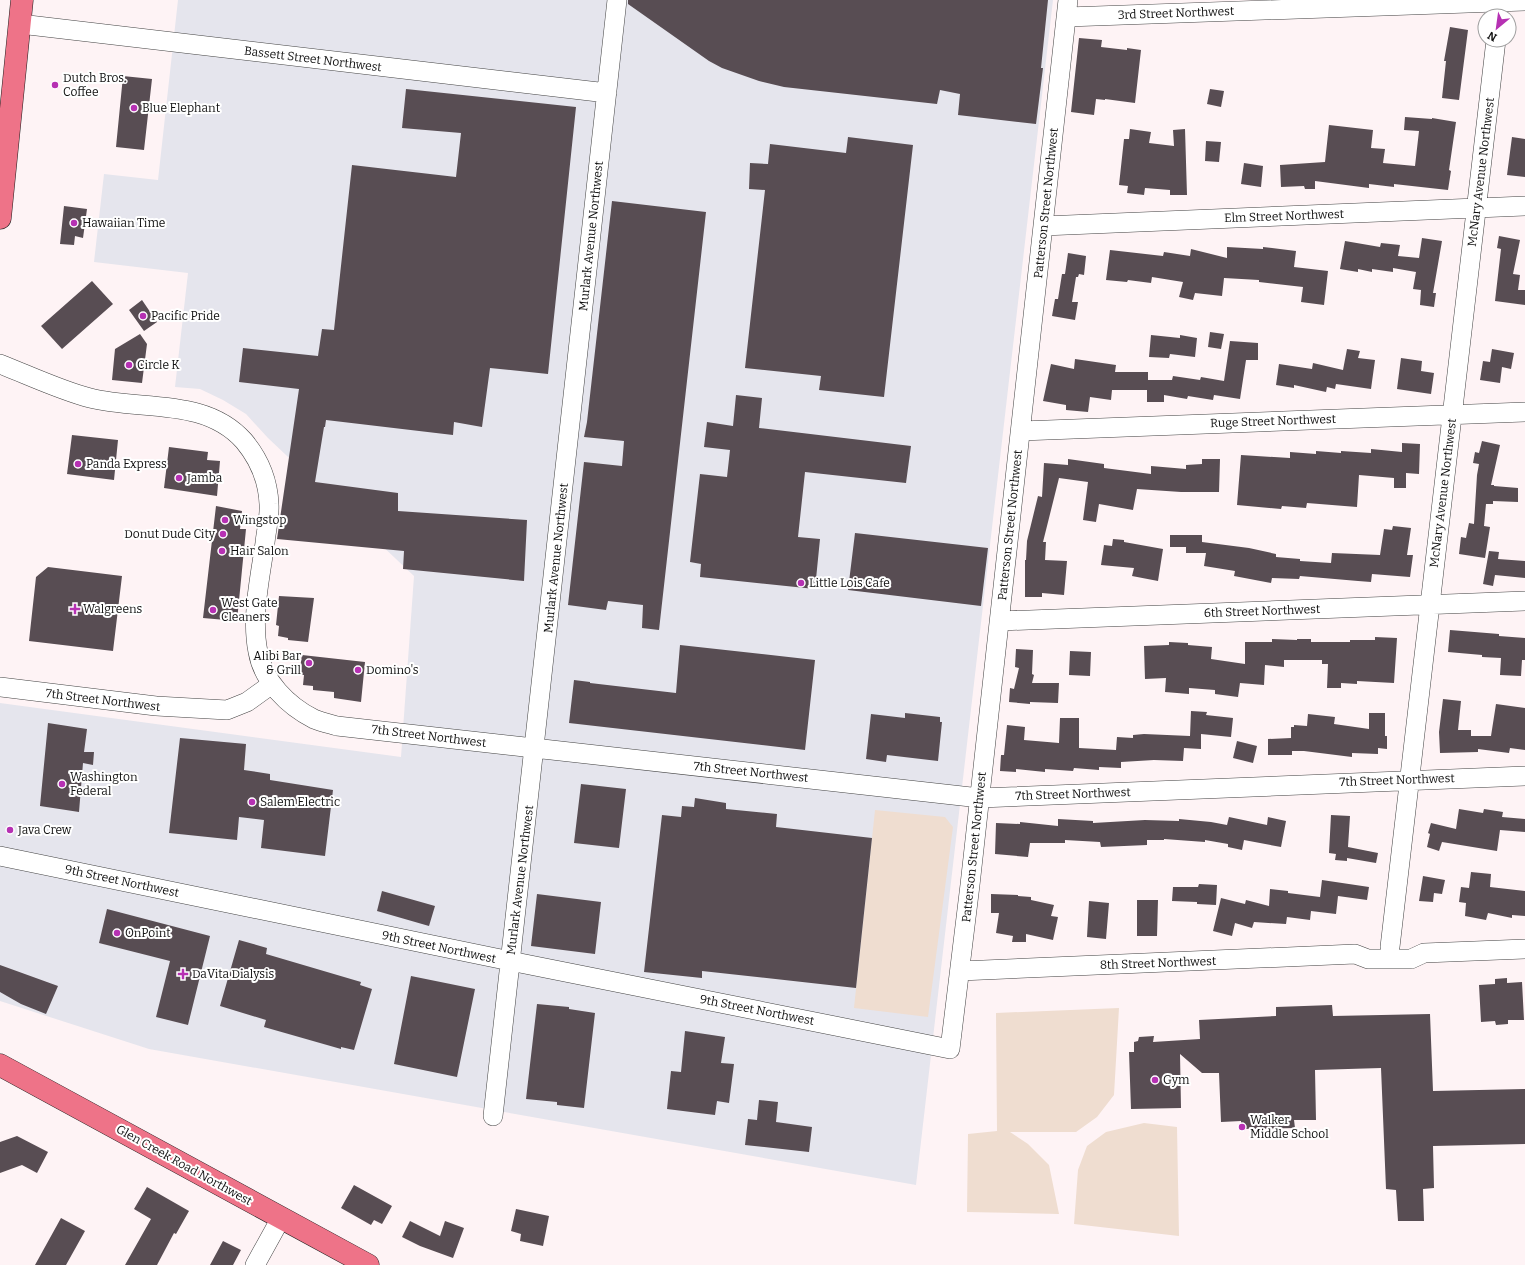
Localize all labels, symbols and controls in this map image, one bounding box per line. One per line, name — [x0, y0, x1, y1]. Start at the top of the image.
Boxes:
street label: 3rd Street Northwest — [1118, 4, 1235, 22]
north arrow — [1477, 8, 1517, 48]
text: N — [1485, 28, 1499, 44]
street label: Bassett Street Northwest — [243, 44, 383, 74]
place label: Dutch Bros. Coffee — [63, 71, 126, 99]
marker: Dutch Bros. Coffee — [50, 80, 60, 90]
street label: McNary Avenue Northwest — [1465, 96, 1497, 247]
place label: Blue Elephant — [142, 101, 221, 115]
marker: Blue Elephant — [129, 103, 139, 113]
street label: Patterson Street Northwest — [1031, 126, 1061, 279]
street label: Murlark Avenue Northwest — [576, 160, 606, 312]
street label: Elm Street Northwest — [1224, 207, 1345, 225]
place label: Hawaiian Time — [82, 216, 165, 230]
marker: Hawaiian Time — [69, 218, 79, 228]
place label: Pacific Pride — [151, 309, 220, 323]
marker: Pacific Pride — [138, 311, 148, 321]
place label: Circle K — [137, 358, 180, 372]
marker: Circle K — [124, 360, 134, 370]
street label: Ruge Street Northwest — [1210, 412, 1337, 430]
street label: McNary Avenue Northwest — [1427, 417, 1459, 568]
street label: Patterson Street Northwest — [995, 448, 1025, 601]
place label: Panda Express — [86, 457, 167, 471]
marker: Panda Express — [73, 459, 83, 469]
place label: Jamba — [186, 471, 223, 485]
marker: Jamba — [174, 473, 184, 483]
street label: Murlark Avenue Northwest — [541, 482, 571, 634]
place label: Wingstop — [233, 513, 286, 527]
marker: Wingstop — [220, 515, 230, 525]
place label: Donut Dude City — [124, 527, 216, 541]
marker: Donut Dude City — [218, 529, 228, 539]
place label: Hair Salon — [230, 544, 289, 558]
marker: Hair Salon — [217, 546, 227, 556]
place label: Little Lois Cafe — [809, 576, 890, 590]
marker: Little Lois Cafe — [796, 578, 806, 588]
place label: West Gate Cleaners — [221, 596, 277, 624]
place label: Walgreens — [83, 602, 143, 616]
street label: 6th Street Northwest — [1204, 602, 1321, 620]
marker: Walgreens — [70, 604, 80, 614]
marker: West Gate Cleaners — [208, 605, 218, 615]
place label: Alibi Bar & Grill — [253, 649, 302, 677]
marker: Alibi Bar & Grill — [304, 658, 314, 668]
place label: Domino's — [366, 663, 419, 677]
marker: Domino's — [353, 665, 363, 675]
street label: 7th Street Northwest — [45, 686, 162, 714]
street label: 7th Street Northwest — [371, 722, 488, 750]
street label: 7th Street Northwest — [693, 759, 810, 785]
place label: Washington Federal — [70, 770, 138, 798]
street label: Patterson Street Northwest — [959, 770, 989, 923]
street label: 7th Street Northwest — [1339, 771, 1456, 789]
marker: Washington Federal — [57, 779, 67, 789]
street label: 7th Street Northwest — [1015, 785, 1132, 803]
place label: Salem Electric — [260, 795, 340, 809]
marker: Salem Electric — [247, 797, 257, 807]
street label: Murlark Avenue Northwest — [504, 804, 536, 956]
place label: Java Crew — [17, 823, 72, 837]
marker: Java Crew — [5, 825, 15, 835]
street label: 9th Street Northwest — [64, 862, 181, 900]
place label: OnPoint — [125, 926, 171, 940]
marker: OnPoint — [112, 928, 122, 938]
street label: 9th Street Northwest — [381, 928, 498, 966]
street label: 8th Street Northwest — [1100, 954, 1217, 972]
place label: DaVita Dialysis — [192, 967, 275, 981]
marker: DaVita Dialysis — [177, 968, 189, 980]
street label: 9th Street Northwest — [699, 992, 816, 1028]
place label: Gym — [1163, 1073, 1190, 1087]
marker: Gym — [1150, 1075, 1160, 1085]
place label: Walker Middle School — [1250, 1113, 1329, 1141]
street label: Glen Creek Road Northwest — [114, 1122, 255, 1209]
marker: Walker Middle School — [1237, 1122, 1247, 1132]

